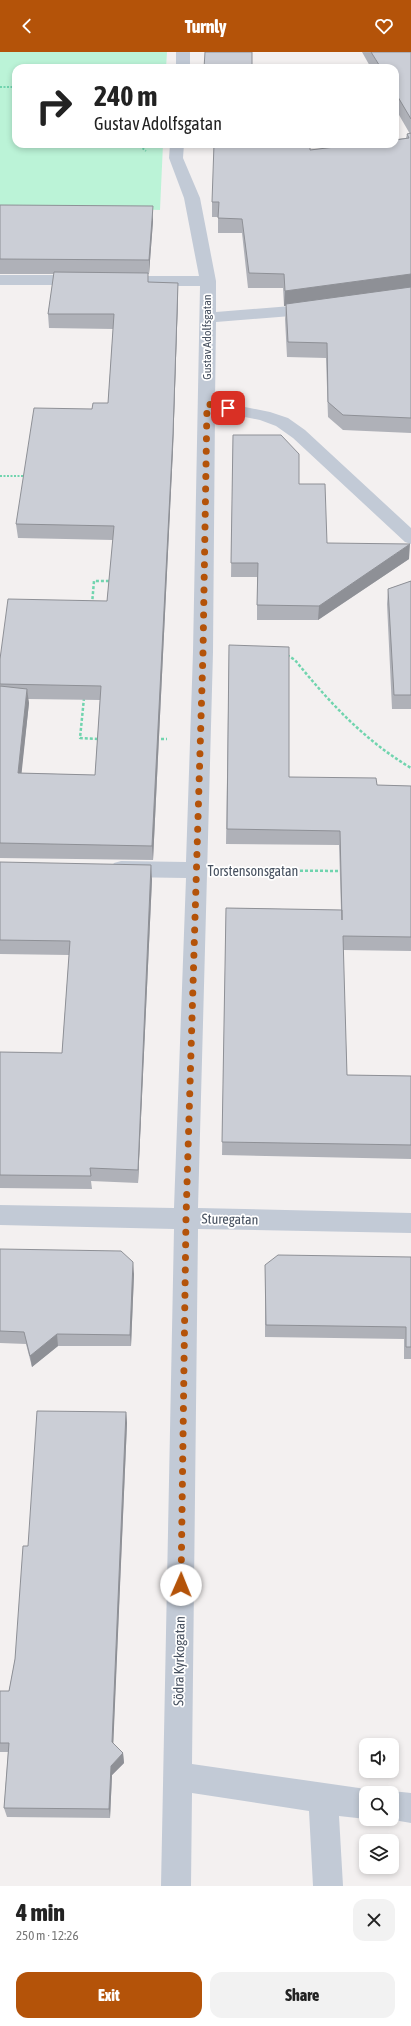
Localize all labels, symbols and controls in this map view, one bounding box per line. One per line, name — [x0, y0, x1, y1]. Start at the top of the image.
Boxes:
icon: back — [16, 15, 38, 37]
icon: heart — [373, 15, 395, 37]
text: Turnly — [185, 16, 226, 37]
icon: right — [28, 80, 80, 132]
text: 240 m — [94, 80, 157, 112]
text: Gustav Adolfsgatan — [94, 113, 222, 134]
street label: Gustav Adolfsgatan — [200, 294, 214, 380]
pin — [211, 391, 245, 425]
icon: arrive — [217, 397, 239, 419]
street label: Torstensonsgatan — [208, 863, 298, 879]
street label: Sturegatan — [201, 1211, 259, 1227]
position arrow — [160, 1564, 202, 1606]
street label: Södra Kyrkogatan — [170, 1616, 188, 1706]
map controls — [359, 1738, 399, 1874]
button: sound — [359, 1738, 399, 1778]
button: search — [359, 1786, 399, 1826]
button: layers — [359, 1834, 399, 1874]
text: 4 min — [16, 1899, 65, 1926]
button: close — [353, 1899, 395, 1941]
text: 250 m · 12:26 — [16, 1928, 79, 1943]
button: Exit — [16, 1972, 202, 2018]
button: Share — [210, 1972, 395, 2018]

